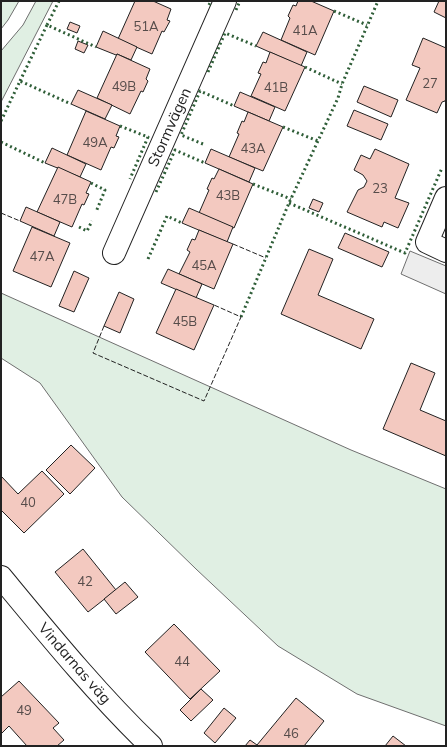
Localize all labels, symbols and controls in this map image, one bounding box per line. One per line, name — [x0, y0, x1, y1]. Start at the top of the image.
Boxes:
house number: 51A — [133, 18, 159, 34]
house number: 41A — [292, 22, 318, 38]
house number: 27 — [422, 75, 438, 91]
house number: 49B — [112, 78, 136, 94]
house number: 41B — [264, 79, 288, 95]
street label: Stormvägen — [143, 85, 195, 169]
house number: 49A — [82, 134, 108, 150]
house number: 43A — [240, 140, 266, 156]
house number: 23 — [372, 180, 388, 196]
house number: 43B — [216, 187, 240, 203]
house number: 47B — [53, 191, 77, 207]
house number: 47A — [29, 248, 55, 264]
house number: 45A — [191, 257, 217, 273]
house number: 45B — [173, 313, 197, 329]
house number: 40 — [20, 494, 36, 510]
house number: 42 — [77, 573, 93, 589]
street label: Vindarnas väg — [35, 618, 115, 708]
house number: 44 — [174, 653, 190, 669]
house number: 49 — [16, 702, 32, 718]
house number: 46 — [283, 725, 299, 741]

